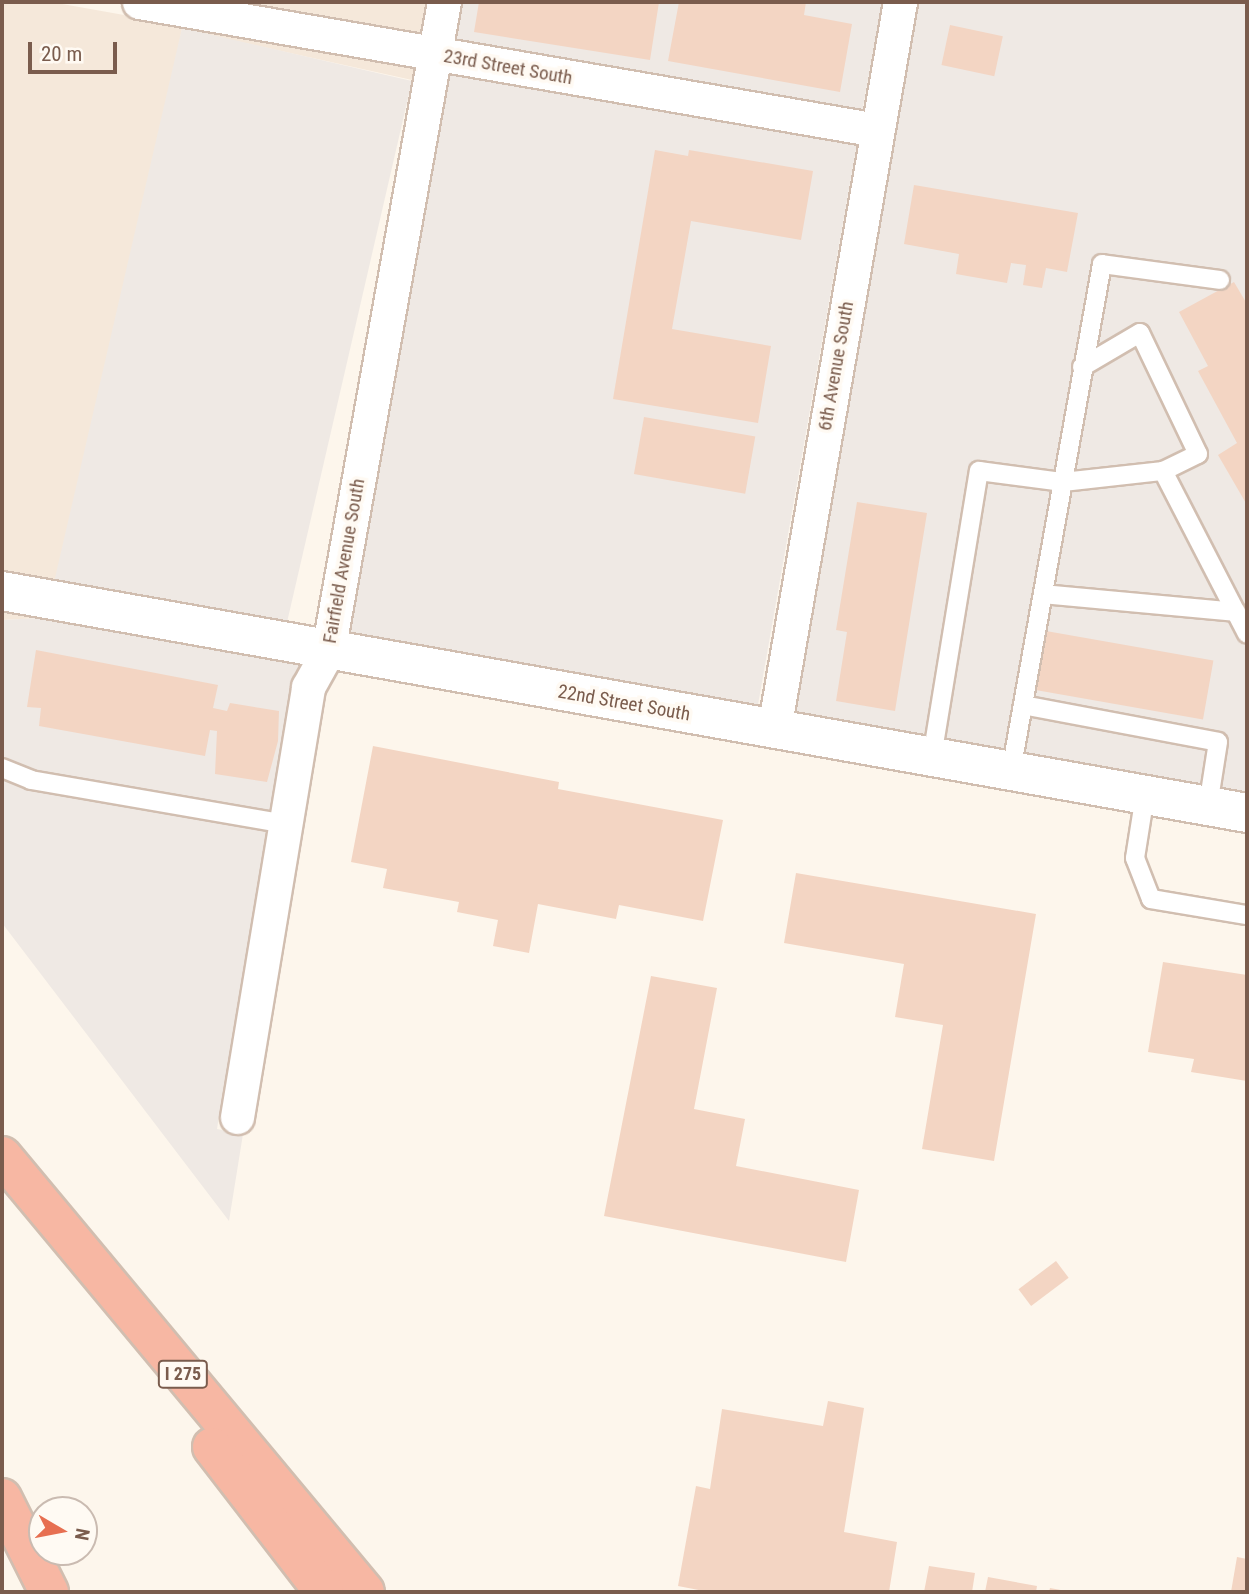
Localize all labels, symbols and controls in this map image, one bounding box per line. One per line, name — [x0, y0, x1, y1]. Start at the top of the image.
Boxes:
scale bar — [32, 28, 121, 72]
text: 20 m — [41, 42, 82, 66]
street label: 23rd Street South — [442, 44, 574, 90]
street label: 6th Avenue South — [813, 300, 859, 432]
street label: Fairfield Avenue South — [318, 477, 370, 645]
street label: 22nd Street South — [556, 680, 692, 726]
road number: I 275 — [157, 1359, 209, 1388]
north arrow — [28, 1496, 98, 1566]
text: N — [70, 1527, 95, 1542]

